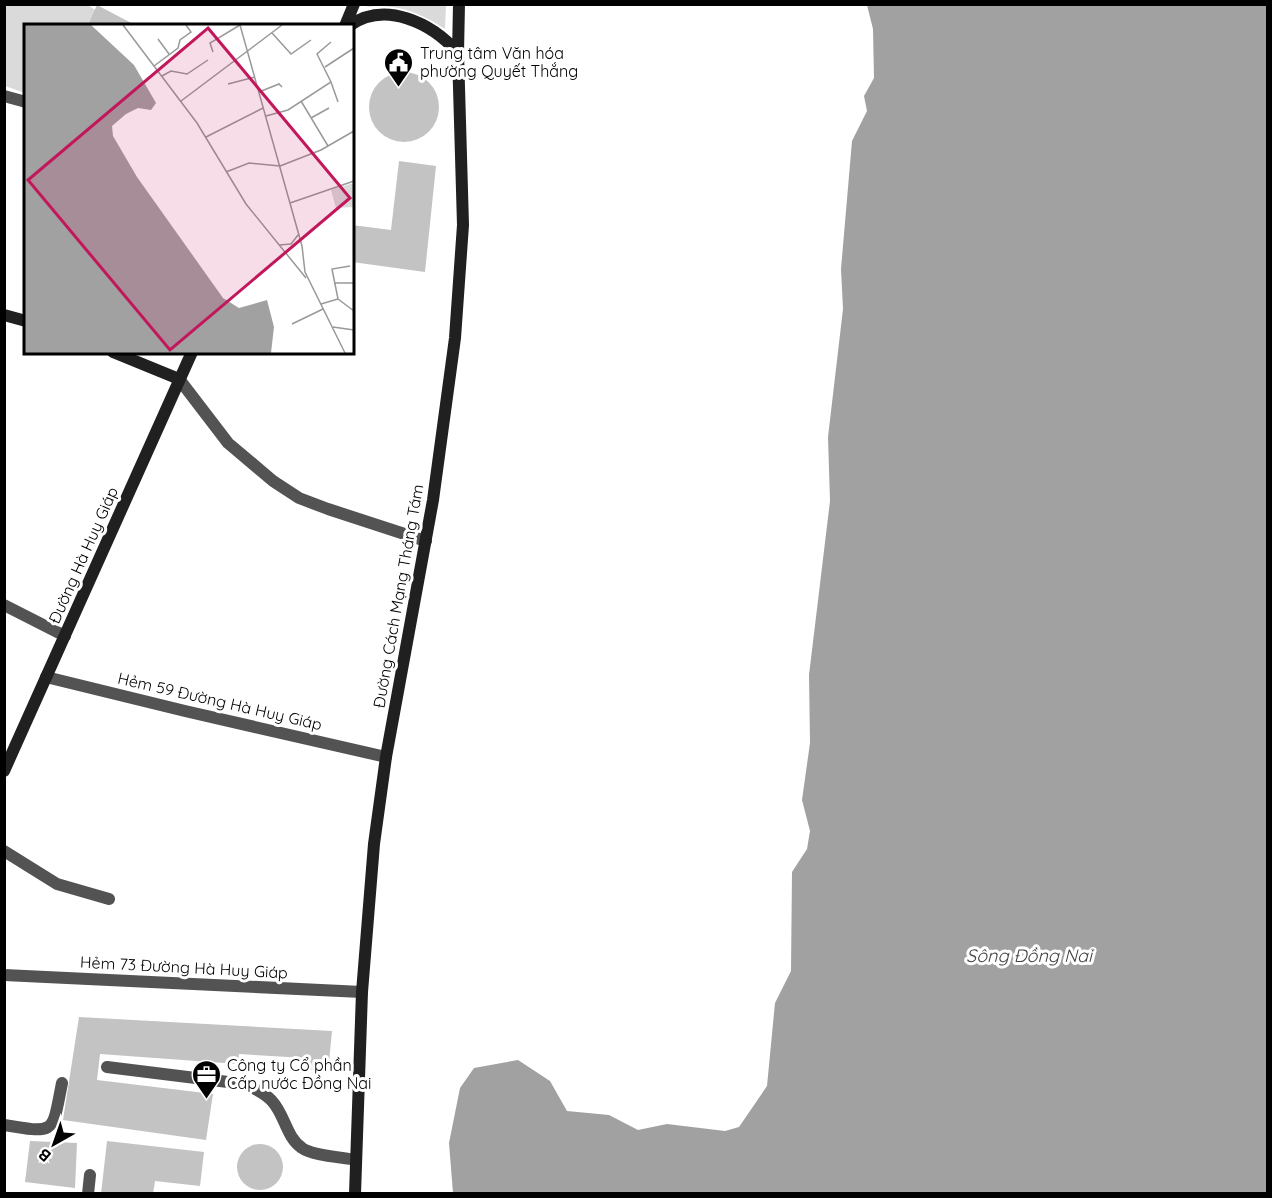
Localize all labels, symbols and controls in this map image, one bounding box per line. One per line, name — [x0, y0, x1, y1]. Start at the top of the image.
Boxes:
inset map — [24, 24, 354, 354]
place label: Trung tâm Văn hóa phường Quyết Thắng — [420, 43, 578, 81]
public building icon: Trung tâm Văn hóa phường Quyết Thắng — [383, 46, 415, 88]
street label: Đường Cách Mạng Tháng Tám — [368, 483, 428, 709]
street label: Đường Hà Huy Giáp — [44, 484, 122, 626]
street label: Hẻm 59 Đường Hà Huy Giáp — [116, 668, 324, 734]
water label: Sông Đồng Nai — [966, 944, 1094, 967]
street label: Hẻm 73 Đường Hà Huy Giáp — [80, 952, 288, 982]
place label: Công ty Cổ phần Cấp nước Đồng Nai — [227, 1055, 371, 1093]
office icon: Công ty Cổ phần Cấp nước Đồng Nai — [190, 1058, 222, 1100]
north arrow — [24, 1114, 84, 1174]
text: B — [34, 1144, 55, 1167]

